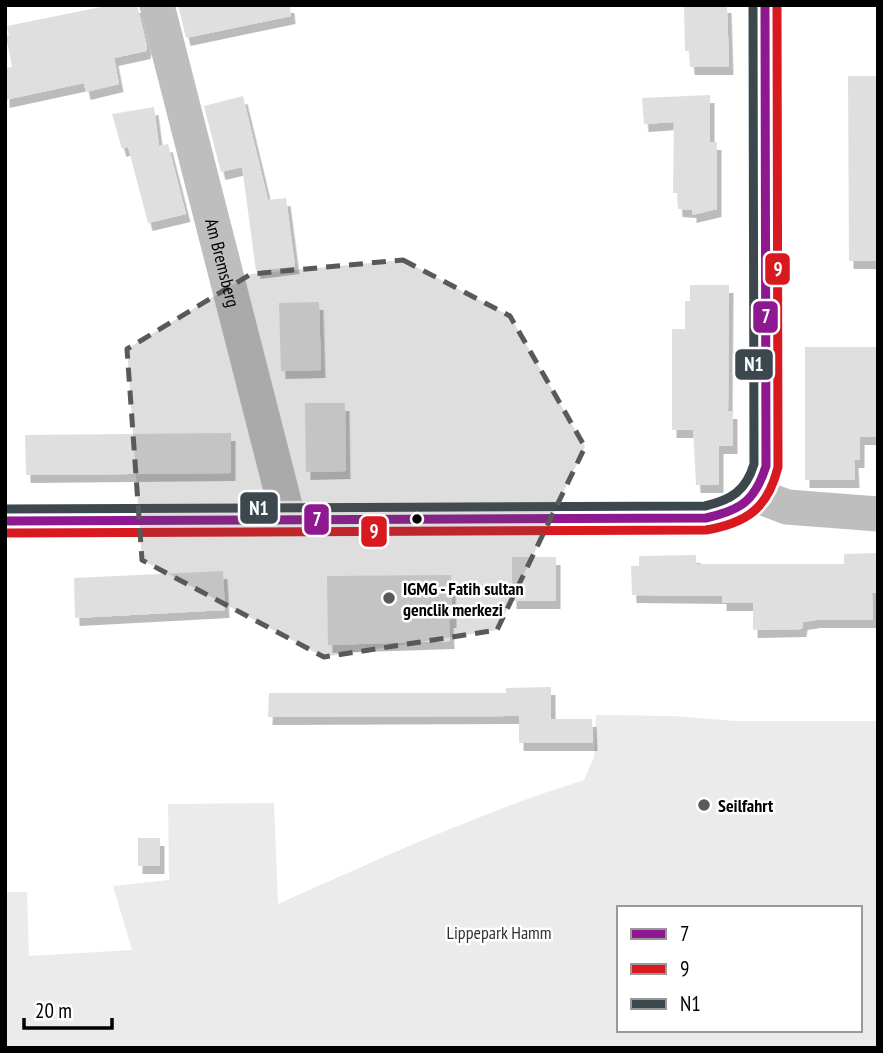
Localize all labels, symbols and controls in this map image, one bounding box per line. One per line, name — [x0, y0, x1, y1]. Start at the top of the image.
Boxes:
street label: Am Bremsberg — [201, 216, 245, 309]
line badge: 9 — [764, 252, 791, 286]
text: 9 — [773, 257, 783, 281]
line badge: 7 — [752, 300, 779, 334]
text: 7 — [761, 304, 771, 328]
line badge: N1 — [734, 348, 774, 381]
text: N1 — [744, 352, 764, 376]
line badge: N1 — [239, 491, 279, 525]
text: N1 — [249, 496, 269, 520]
line badge: 7 — [303, 503, 330, 536]
text: 7 — [312, 507, 322, 531]
unlabelled marker — [410, 512, 424, 526]
line badge: 9 — [360, 515, 388, 548]
text: 9 — [369, 519, 379, 543]
place label: IGMG - Fatih sultan genclik merkezi — [403, 577, 524, 621]
marker: IGMG - Fatih sultan genclik merkezi — [381, 590, 397, 606]
place label: Seilfahrt — [718, 794, 774, 817]
marker: Seilfahrt — [696, 797, 712, 813]
legend — [617, 906, 862, 1032]
text: 7 — [680, 920, 689, 947]
park label: Lippepark Hamm — [446, 921, 552, 944]
text: 9 — [680, 955, 689, 982]
scale bar — [24, 986, 112, 1030]
text: N1 — [680, 990, 701, 1017]
text: 20 m — [35, 997, 72, 1024]

